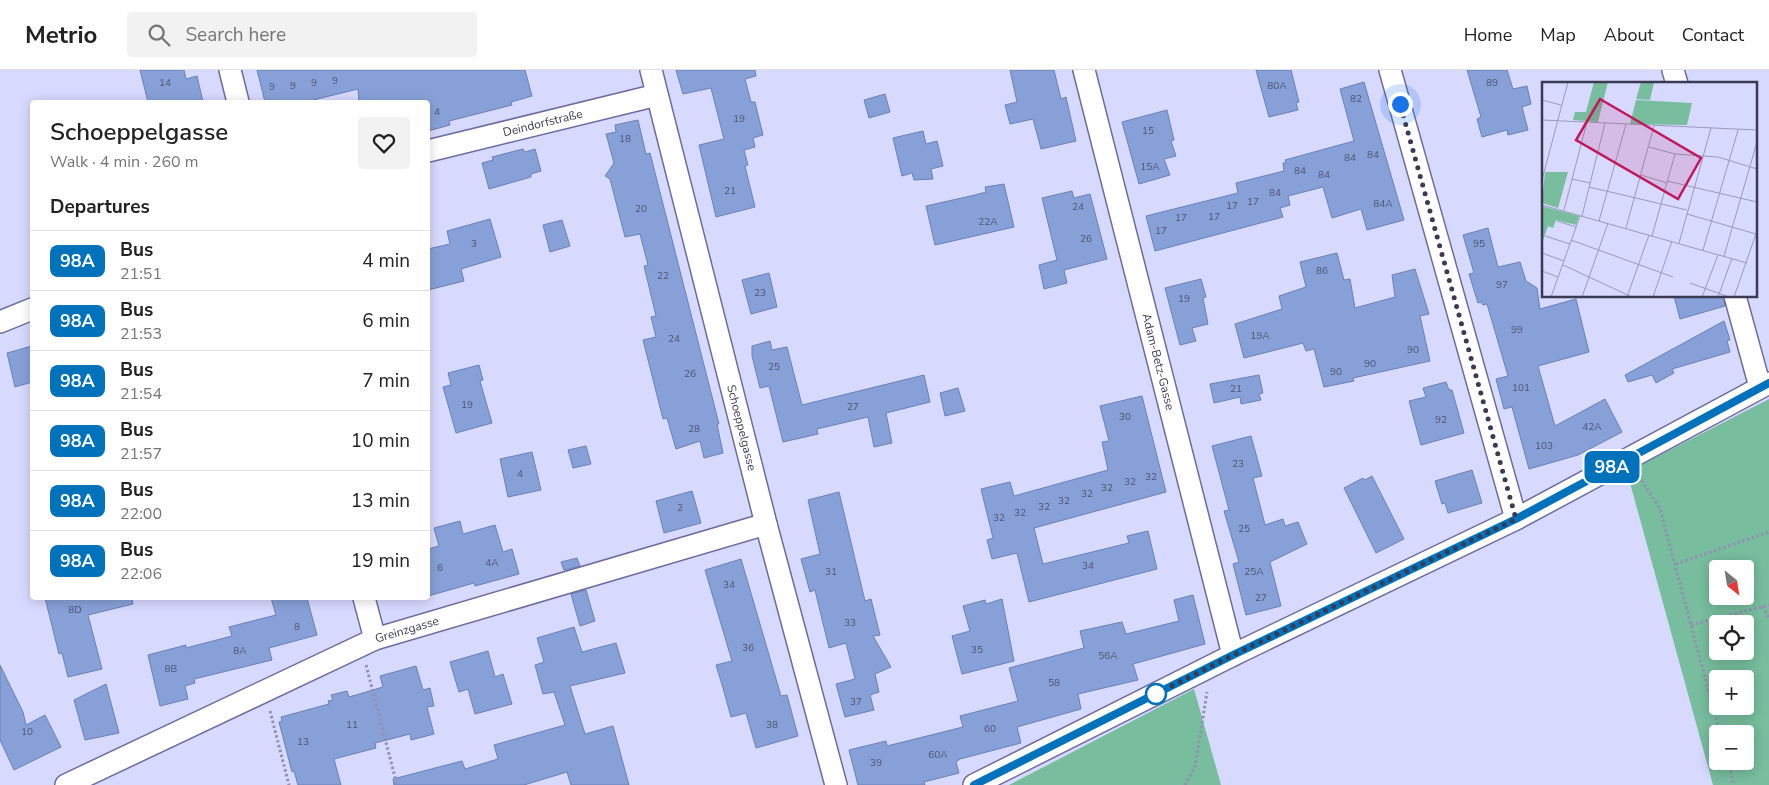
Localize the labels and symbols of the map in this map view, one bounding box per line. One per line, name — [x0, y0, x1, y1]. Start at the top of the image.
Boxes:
house number: 9 — [332, 74, 338, 88]
house number: 14 — [159, 76, 171, 90]
house number: 9 — [311, 76, 317, 90]
house number: 89 — [1486, 76, 1498, 90]
house number: 9 — [290, 79, 296, 93]
house number: 80A — [1267, 79, 1287, 93]
house number: 9 — [269, 80, 275, 94]
inset map — [1542, 82, 1756, 298]
house number: 82 — [1350, 92, 1362, 106]
your location — [1388, 92, 1413, 117]
house number: 4 — [434, 105, 440, 119]
street label: Deindorfstraße — [501, 106, 584, 140]
house number: 19 — [733, 112, 745, 126]
house number: 15 — [1142, 124, 1154, 138]
house number: 18 — [619, 132, 631, 146]
house number: 84 — [1367, 148, 1379, 162]
house number: 84 — [1344, 151, 1356, 165]
house number: 15A — [1140, 160, 1160, 174]
house number: 84 — [1294, 164, 1306, 178]
house number: 84 — [1318, 168, 1330, 182]
house number: 21 — [724, 184, 736, 198]
house number: 84 — [1269, 186, 1281, 200]
house number: 17 — [1247, 195, 1259, 209]
house number: 84A — [1373, 197, 1393, 211]
house number: 17 — [1226, 199, 1238, 213]
house number: 24 — [1072, 200, 1084, 214]
house number: 20 — [635, 202, 647, 216]
house number: 17 — [1208, 210, 1220, 224]
house number: 17 — [1175, 211, 1187, 225]
house number: 22A — [978, 215, 998, 229]
house number: 17 — [1155, 224, 1167, 238]
house number: 26 — [1080, 232, 1092, 246]
house number: 3 — [471, 237, 477, 251]
house number: 95 — [1473, 237, 1485, 251]
house number: 86 — [1316, 264, 1328, 278]
house number: 22 — [657, 269, 669, 283]
house number: 97 — [1496, 278, 1508, 292]
house number: 23 — [754, 286, 766, 300]
house number: 19 — [1178, 292, 1190, 306]
street label: Adam-Betz-Gasse — [1138, 312, 1178, 412]
house number: 99 — [1511, 323, 1523, 337]
house number: 19A — [1250, 329, 1270, 343]
house number: 24 — [668, 332, 680, 346]
house number: 90 — [1407, 343, 1419, 357]
house number: 90 — [1364, 357, 1376, 371]
house number: 25 — [768, 360, 780, 374]
house number: 90 — [1330, 365, 1342, 379]
house number: 26 — [684, 367, 696, 381]
house number: 101 — [1512, 381, 1530, 395]
house number: 21 — [1230, 382, 1242, 396]
street label: Schoeppelgasse — [723, 383, 760, 472]
house number: 19 — [461, 398, 473, 412]
house number: 27 — [847, 400, 859, 414]
house number: 30 — [1119, 410, 1131, 424]
house number: 92 — [1435, 413, 1447, 427]
house number: 42A — [1582, 420, 1602, 434]
house number: 28 — [688, 422, 700, 436]
house number: 103 — [1535, 439, 1553, 453]
line badge: 98A — [1583, 451, 1641, 483]
house number: 23 — [1232, 457, 1244, 471]
house number: 4 — [517, 467, 523, 481]
house number: 32 — [1145, 470, 1157, 484]
house number: 32 — [1124, 475, 1136, 489]
house number: 32 — [1101, 481, 1113, 495]
house number: 32 — [1081, 487, 1093, 501]
house number: 32 — [1058, 494, 1070, 508]
house number: 32 — [1038, 500, 1050, 514]
house number: 2 — [677, 501, 683, 515]
house number: 32 — [1014, 506, 1026, 520]
house number: 32 — [993, 511, 1005, 525]
house number: 25 — [1238, 522, 1250, 536]
house number: 4A — [485, 556, 499, 570]
house number: 34 — [1082, 559, 1094, 573]
north arrow — [1709, 560, 1754, 605]
house number: 6 — [437, 561, 443, 575]
house number: 31 — [825, 565, 837, 579]
house number: 25A — [1244, 565, 1264, 579]
house number: 34 — [723, 578, 735, 592]
house number: 27 — [1255, 591, 1267, 605]
house number: 8D — [68, 603, 82, 617]
street label: Greinzgasse — [373, 613, 441, 647]
house number: 33 — [844, 616, 856, 630]
house number: 8 — [294, 620, 300, 634]
house number: 36 — [742, 641, 754, 655]
house number: 35 — [971, 643, 983, 657]
house number: 8A — [233, 644, 247, 658]
house number: 56A — [1098, 649, 1118, 663]
house number: 8B — [165, 662, 178, 676]
house number: 58 — [1048, 676, 1060, 690]
unlabelled marker — [1145, 683, 1167, 705]
house number: 37 — [850, 695, 862, 709]
house number: 11 — [346, 718, 358, 732]
house number: 38 — [766, 718, 778, 732]
house number: 60 — [984, 722, 996, 736]
house number: 10 — [21, 725, 33, 739]
house number: 13 — [297, 735, 309, 749]
house number: 60A — [928, 748, 948, 762]
house number: 39 — [870, 756, 882, 770]

